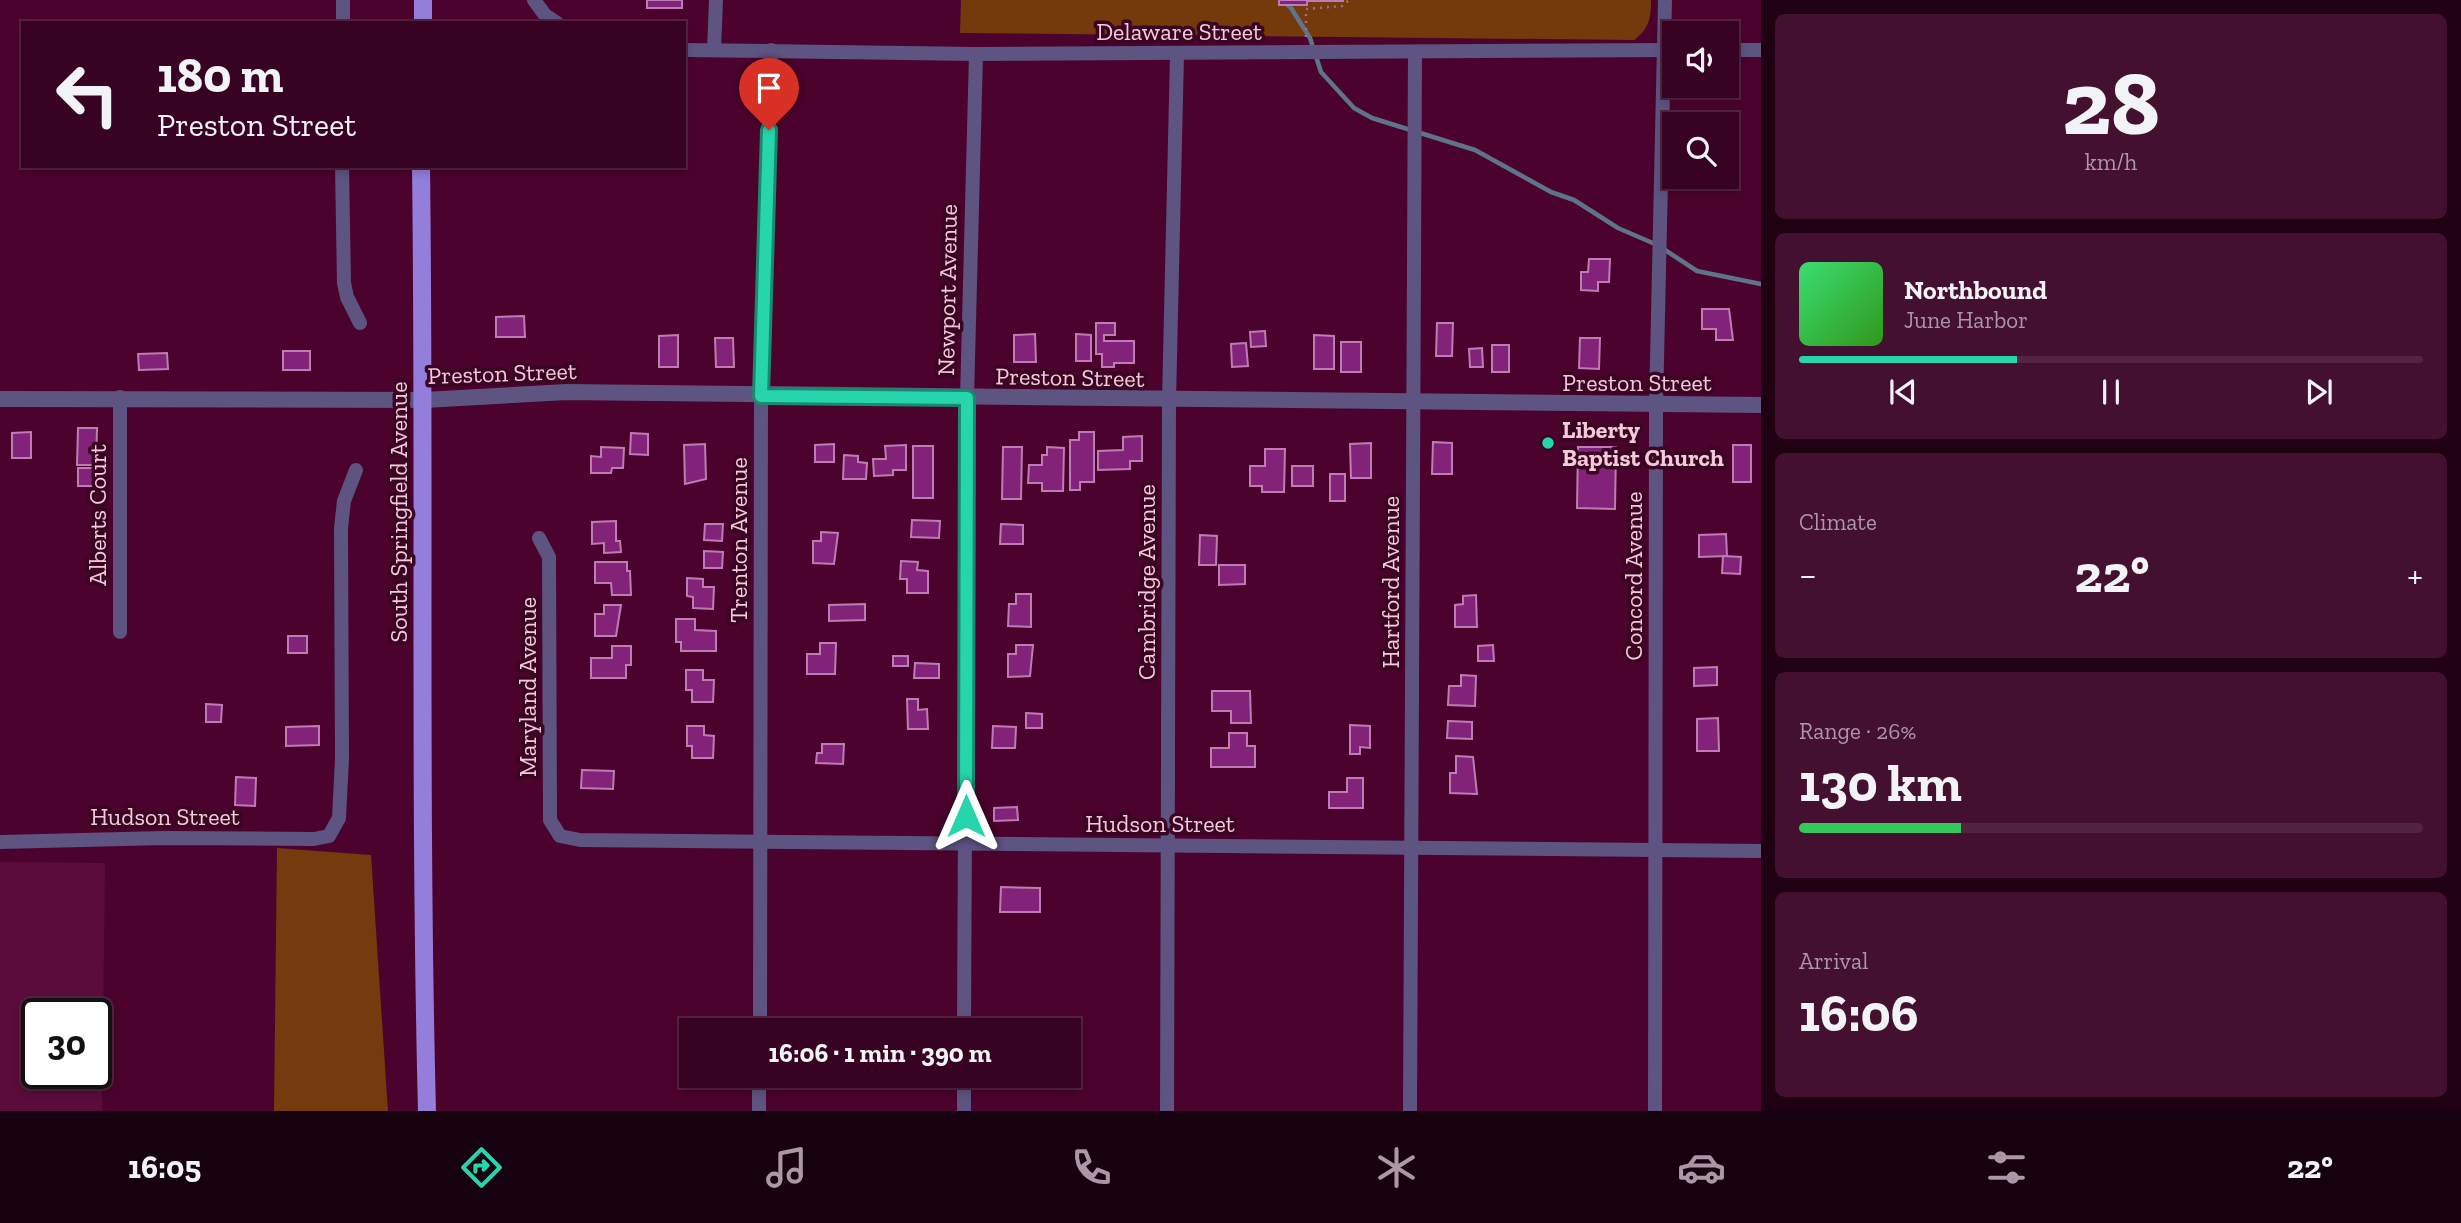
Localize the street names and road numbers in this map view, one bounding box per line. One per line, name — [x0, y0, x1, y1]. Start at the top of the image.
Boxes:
street label: Delaware Street — [1096, 17, 1262, 46]
street label: Newport Avenue — [931, 204, 963, 376]
street label: Preston Street — [427, 356, 577, 390]
street label: Preston Street — [995, 361, 1145, 393]
street label: Preston Street — [1562, 368, 1712, 397]
street label: South Springfield Avenue — [384, 381, 413, 643]
street label: Alberts Court — [83, 444, 112, 586]
street label: Trenton Avenue — [724, 457, 753, 623]
street label: Cambridge Avenue — [1132, 484, 1161, 680]
street label: Concord Avenue — [1619, 492, 1648, 660]
street label: Hartford Avenue — [1376, 496, 1405, 668]
street label: Maryland Avenue — [513, 597, 542, 777]
street label: Hudson Street — [90, 802, 240, 831]
street label: Hudson Street — [1085, 809, 1235, 838]

